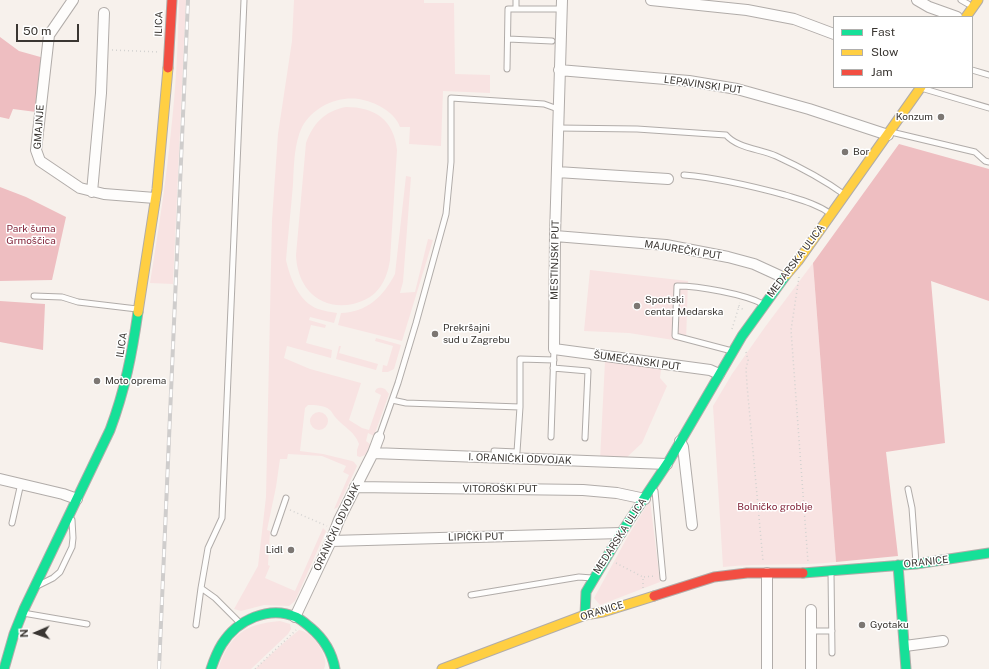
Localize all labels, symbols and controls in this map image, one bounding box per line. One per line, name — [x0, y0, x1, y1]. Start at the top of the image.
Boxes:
street label: ILICA — [153, 11, 165, 37]
scale bar — [18, 16, 81, 42]
legend — [833, 16, 973, 88]
text: 50 m — [23, 24, 51, 38]
text: Fast — [871, 25, 895, 39]
text: Slow — [871, 45, 898, 59]
text: Jam — [871, 65, 893, 79]
street label: LEPAVINSKI PUT — [663, 74, 743, 96]
street label: GMAJNJE — [31, 104, 47, 150]
place label: Konzum — [896, 111, 933, 123]
marker: Konzum — [936, 112, 946, 122]
place label: Bor — [853, 146, 869, 158]
marker: Bor — [840, 147, 850, 157]
street label: MESTINJSKI PUT — [548, 220, 562, 300]
street label: MEDARSKA ULICA — [765, 222, 827, 300]
park label: Park šuma Grmoščica — [6, 223, 56, 246]
street label: MAJUREČKI PUT — [643, 238, 723, 262]
place label: Sportski centar Medarska — [645, 294, 723, 318]
marker: Sportski centar Medarska — [632, 301, 642, 311]
place label: Prekršajni sud u Zagrebu — [443, 322, 510, 346]
marker: Prekršajni sud u Zagrebu — [430, 329, 440, 339]
street label: ILICA — [114, 332, 130, 358]
street label: ŠUMEĆANSKI PUT — [592, 349, 682, 373]
place label: Moto oprema — [105, 375, 166, 387]
marker: Moto oprema — [92, 376, 102, 386]
street label: I. ORANIČKI ODVOJAK — [468, 451, 572, 467]
street label: ORANIČKI ODVOJAK — [311, 481, 363, 573]
street label: VITOROŠKI PUT — [463, 483, 537, 495]
street label: MEDARSKA ULICA — [591, 496, 649, 576]
park label: Bolničko groblje — [737, 501, 813, 513]
street label: LIPIČKI PUT — [448, 531, 504, 543]
place label: Lidl — [266, 544, 283, 556]
marker: Lidl — [286, 545, 296, 555]
street label: ORANICE — [903, 554, 949, 570]
street label: ORANICE — [579, 599, 625, 623]
north arrow — [16, 613, 56, 653]
place label: Gyotaku — [870, 619, 909, 631]
marker: Gyotaku — [857, 620, 867, 630]
text: N — [18, 629, 30, 638]

